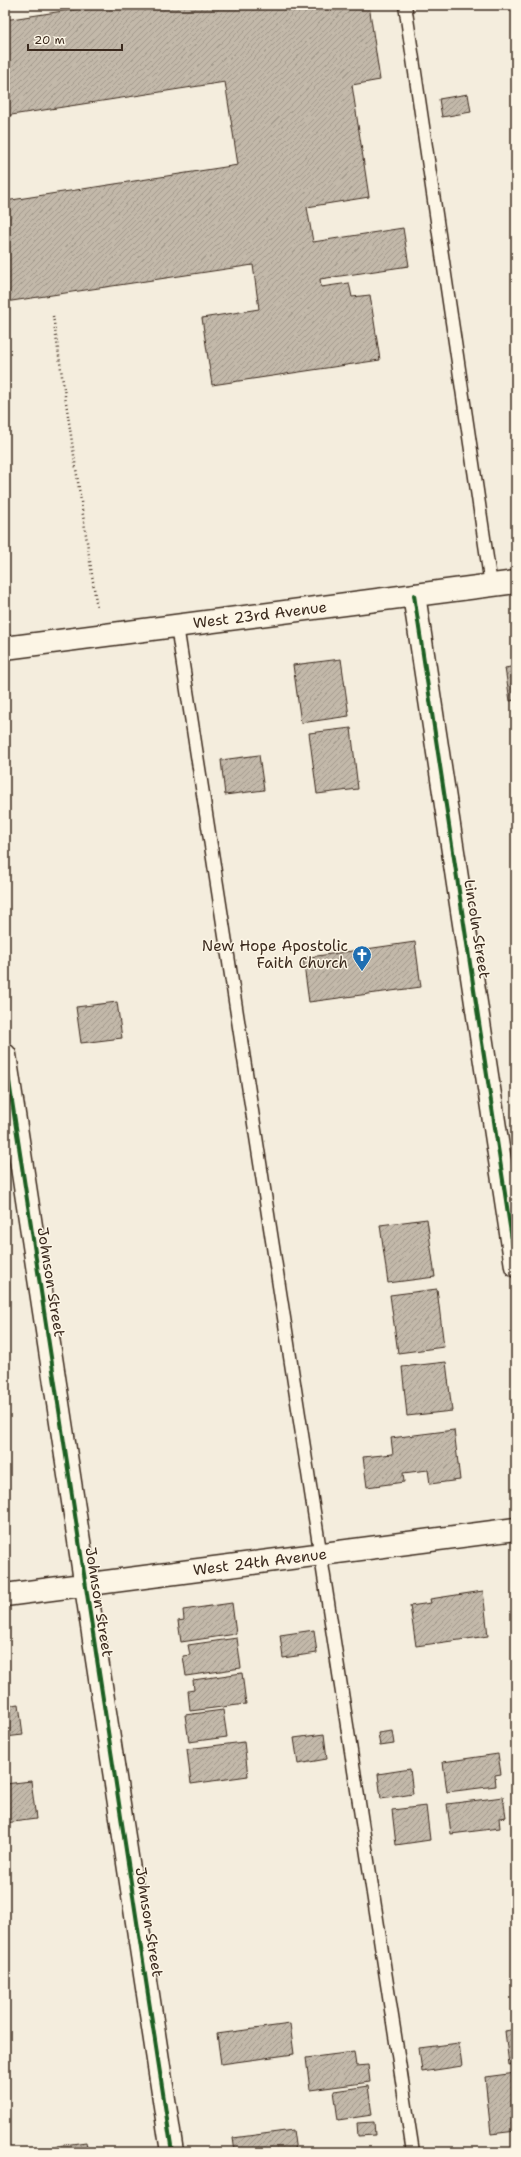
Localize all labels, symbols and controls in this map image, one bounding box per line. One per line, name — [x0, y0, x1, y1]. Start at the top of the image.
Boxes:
scale bar — [28, 26, 122, 52]
text: 20 m — [34, 32, 65, 48]
street label: West 23rd Avenue — [192, 597, 328, 633]
street label: Lincoln Street — [459, 878, 495, 980]
place label: New Hope Apostolic Faith Church — [202, 936, 348, 973]
church icon: New Hope Apostolic Faith Church — [351, 944, 373, 972]
street label: Johnson Street — [32, 1226, 70, 1338]
street label: West 24th Avenue — [192, 1544, 328, 1580]
street label: Johnson Street — [80, 1546, 118, 1658]
street label: Johnson Street — [130, 1866, 168, 1978]

